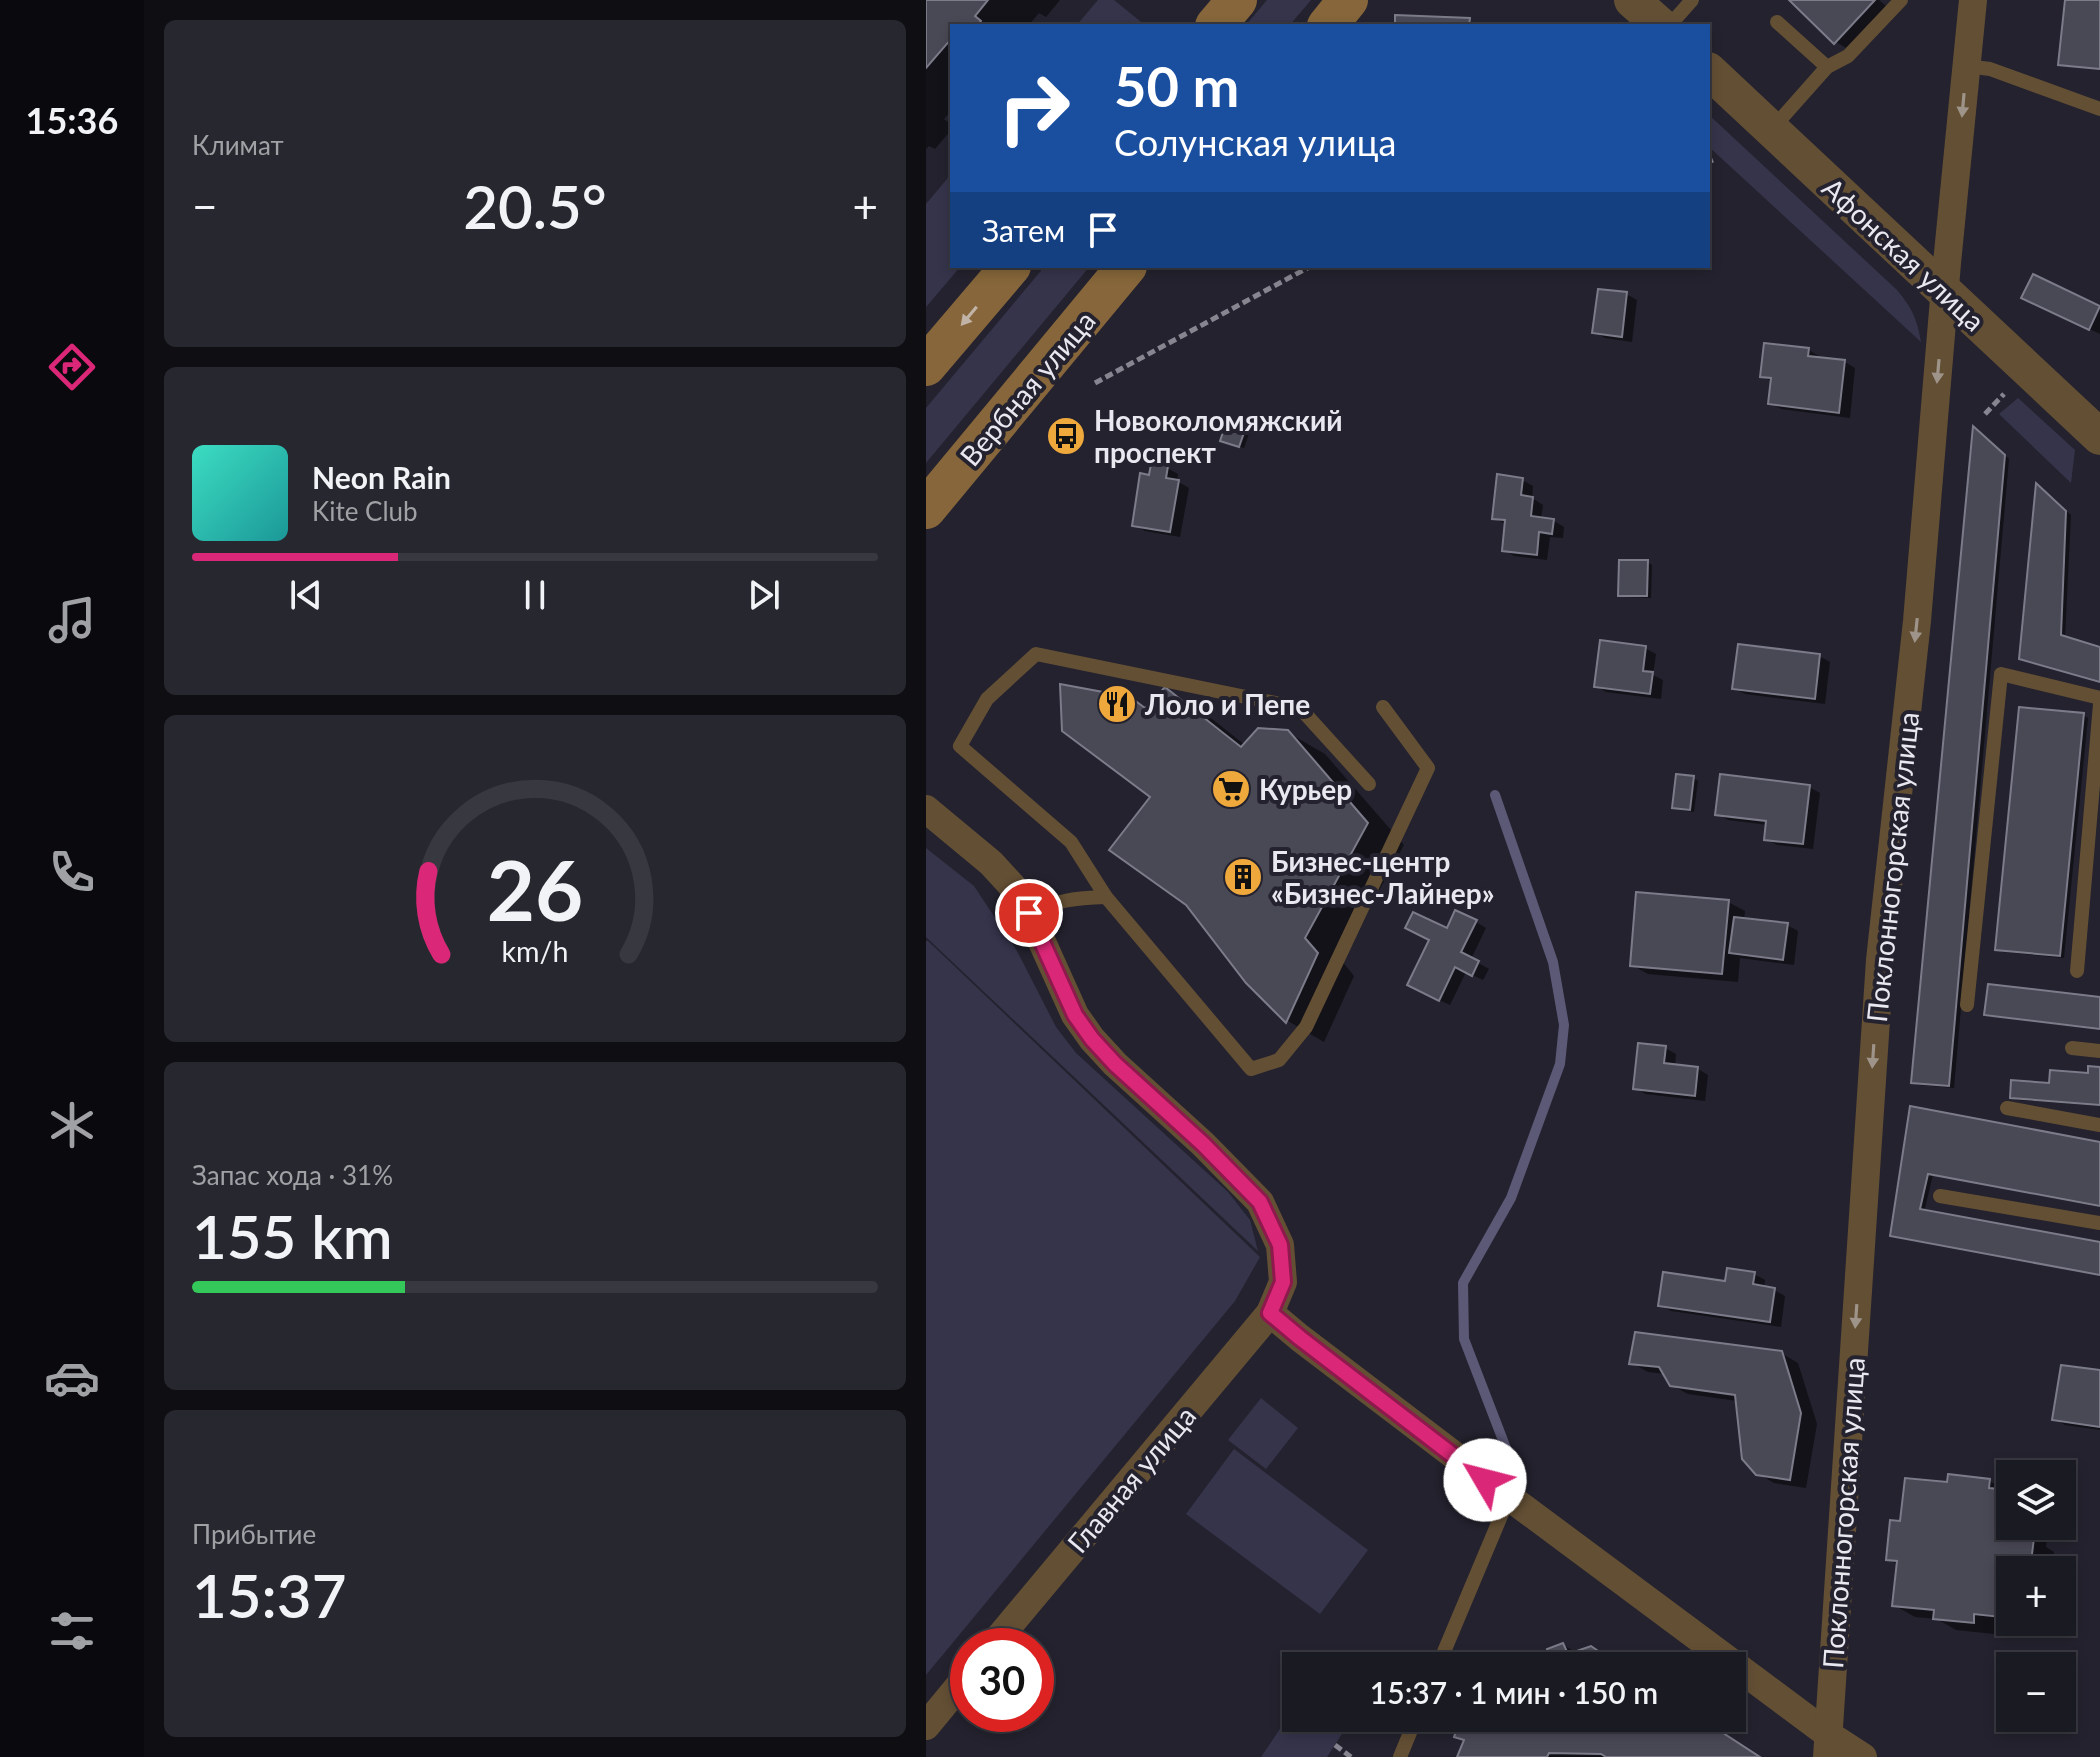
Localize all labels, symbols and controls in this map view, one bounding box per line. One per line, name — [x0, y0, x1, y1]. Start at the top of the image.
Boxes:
text: 50 m — [1114, 52, 1239, 119]
icon: right — [982, 56, 1086, 160]
one-way arrow — [1956, 93, 1969, 118]
text: 15:36 — [26, 98, 118, 142]
text: Солунская улица — [1114, 120, 1396, 164]
text: Климат — [192, 129, 284, 161]
text: 20.5° — [463, 170, 607, 242]
street label: Афонская улица — [1816, 170, 1992, 338]
text: − — [192, 180, 218, 232]
text: + — [852, 180, 878, 232]
icon: arrive — [1081, 208, 1125, 252]
text: Затем — [982, 212, 1065, 248]
street label: Вербная улица — [952, 304, 1102, 472]
one-way arrow — [961, 306, 978, 326]
icon: directions — [44, 339, 100, 395]
one-way arrow — [1931, 359, 1944, 384]
place label: Новоколомяжский проспект — [1094, 403, 1343, 469]
bus stop icon: Новоколомяжский проспект — [1045, 415, 1087, 457]
text: Neon Rain — [312, 459, 451, 495]
text: Kite Club — [312, 495, 418, 527]
icon: previous — [284, 573, 328, 617]
icon: pause — [513, 573, 557, 617]
icon: next — [742, 573, 786, 617]
icon: music — [44, 592, 100, 648]
one-way arrow — [1909, 618, 1922, 643]
restaurant icon: Лоло и Пепе — [1096, 683, 1138, 725]
place label: Лоло и Пепе — [1144, 687, 1310, 721]
street label: Поклонногорская улица — [1859, 710, 1925, 1024]
supermarket icon: Курьер — [1210, 768, 1252, 810]
place label: Курьер — [1259, 772, 1352, 806]
text: 26 — [487, 838, 583, 938]
icon: phone — [44, 844, 100, 900]
place label: Бизнес-центр «Бизнес-Лайнер» — [1271, 844, 1494, 910]
building icon: Бизнес-центр «Бизнес-Лайнер» — [1222, 856, 1264, 898]
pin — [995, 879, 1063, 947]
icon: arrive — [1007, 891, 1051, 935]
text: km/h — [502, 934, 568, 968]
one-way arrow — [1867, 1044, 1880, 1069]
icon: climate — [44, 1097, 100, 1153]
text: Запас хода · 31% — [192, 1159, 393, 1191]
text: 155 km — [192, 1200, 393, 1272]
one-way arrow — [1849, 1304, 1862, 1329]
icon: car — [44, 1350, 100, 1406]
street label: Поклонногорская улица — [1815, 1356, 1871, 1670]
street label: Главная улица — [1060, 1399, 1202, 1559]
position arrow — [1443, 1438, 1527, 1522]
map controls — [1996, 1460, 2076, 1732]
button: layers — [1996, 1460, 2076, 1540]
text: Прибытие — [192, 1518, 316, 1550]
button: + — [1996, 1556, 2076, 1636]
text: 15:37 — [192, 1559, 346, 1631]
icon: filters — [44, 1603, 100, 1659]
speed limit sign: 30 — [950, 1628, 1054, 1732]
button: − — [1996, 1652, 2076, 1732]
text: 15:37 · 1 мин · 150 m — [1370, 1674, 1658, 1710]

